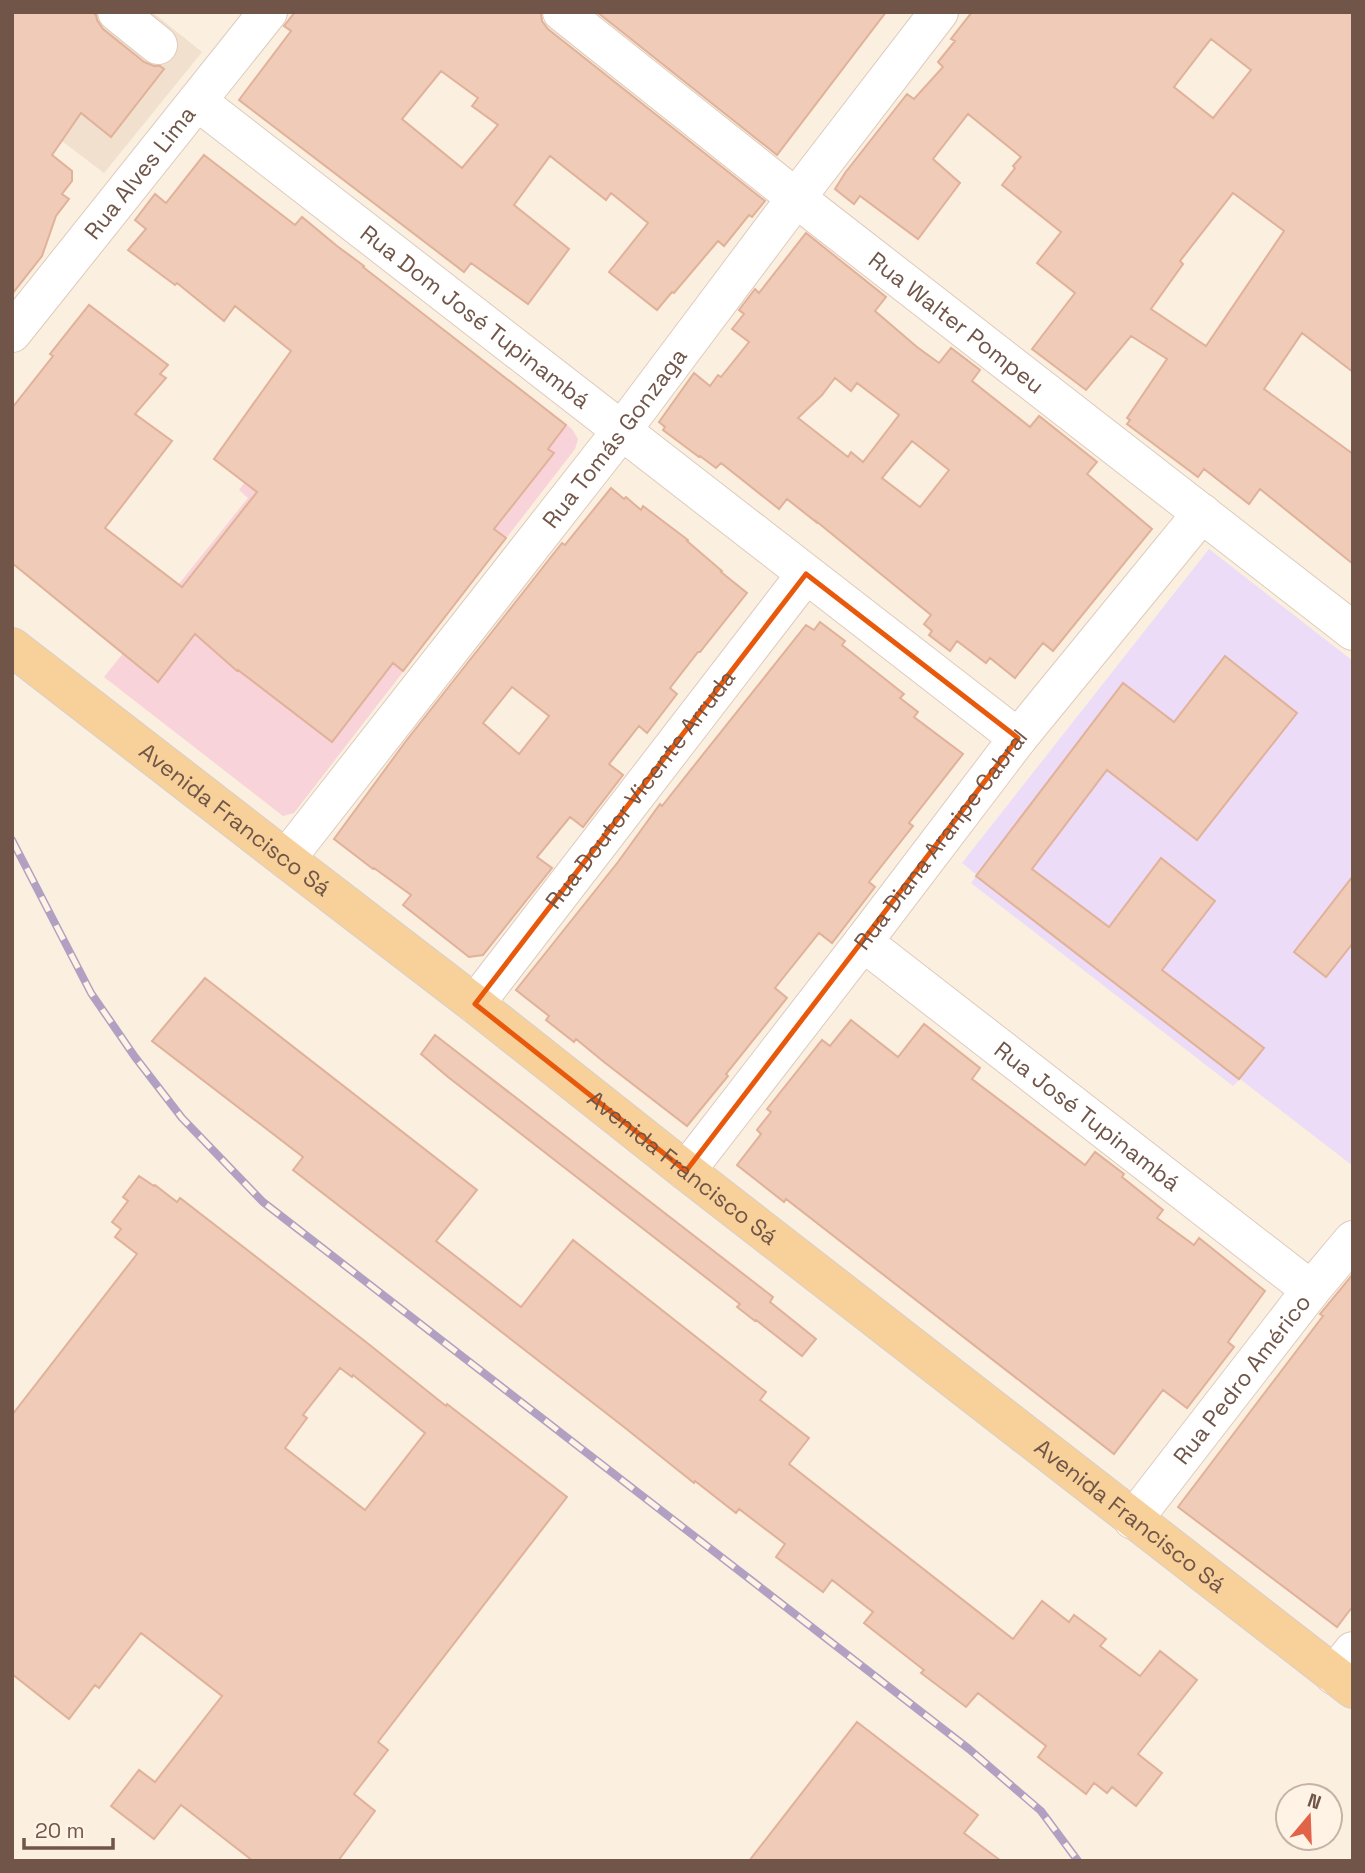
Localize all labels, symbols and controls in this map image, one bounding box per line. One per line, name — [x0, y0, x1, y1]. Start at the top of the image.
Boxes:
street label: Rua Alves Lima — [77, 100, 202, 246]
street label: Rua Dom José Tupinambá — [354, 218, 596, 415]
street label: Rua Walter Pompeu — [862, 245, 1050, 400]
street label: Rua Tomás Gonzaga — [536, 342, 693, 534]
street label: Rua Doutor Vicente Arruda — [539, 663, 742, 915]
street label: Rua Diana Araripe Cabral — [847, 723, 1034, 956]
street label: Avenida Francisco Sá — [133, 736, 337, 903]
street label: Rua José Tupinambá — [988, 1035, 1186, 1198]
street label: Avenida Francisco Sá — [581, 1084, 784, 1252]
street label: Rua Pedro Américo — [1166, 1288, 1317, 1471]
street label: Avenida Francisco Sá — [1028, 1432, 1232, 1600]
north arrow — [1274, 1782, 1344, 1852]
text: N — [1304, 1788, 1324, 1815]
scale bar — [24, 1806, 114, 1850]
text: 20 m — [35, 1817, 85, 1844]

